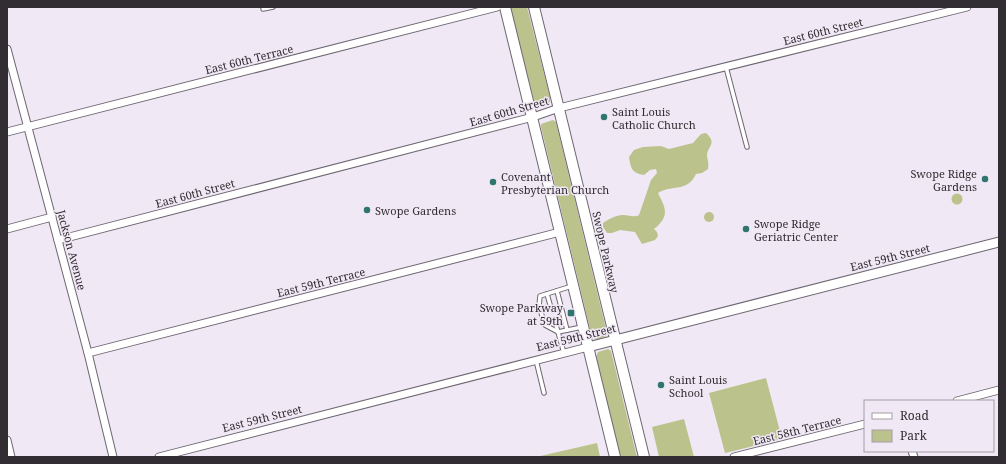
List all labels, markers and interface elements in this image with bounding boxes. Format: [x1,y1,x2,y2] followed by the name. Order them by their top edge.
[782,14,864,48] street label: East 60th Street
[203,41,295,77] street label: East 60th Terrace
[468,93,550,129] street label: East 60th Street
[612,104,696,132] place label: Saint Louis Catholic Church
[599,112,609,122] marker: Saint Louis Catholic Church
[911,166,977,194] place label: Swope Ridge Gardens
[501,169,609,197] place label: Covenant Presbyterian Church
[980,174,990,184] marker: Swope Ridge Gardens
[154,175,236,211] street label: East 60th Street
[488,177,498,187] marker: Covenant Presbyterian Church
[375,203,456,218] place label: Swope Gardens
[362,205,372,215] marker: Swope Gardens
[54,207,90,292] street label: Jackson Avenue
[589,210,623,295] street label: Swope Parkway
[754,216,839,244] place label: Swope Ridge Geriatric Center
[741,224,751,234] marker: Swope Ridge Geriatric Center
[849,240,931,274] street label: East 59th Street
[275,264,367,300] street label: East 59th Terrace
[480,300,564,328] place label: Swope Parkway at 59th
[566,308,576,318] marker: Swope Parkway at 59th
[535,320,617,354] street label: East 59th Street
[669,372,727,400] place label: Saint Louis School
[656,380,666,390] marker: Saint Louis School
[864,400,994,452] legend
[221,401,303,435] street label: East 59th Street
[900,407,930,424] text: Road
[751,412,843,448] street label: East 58th Terrace
[900,427,928,444] text: Park

